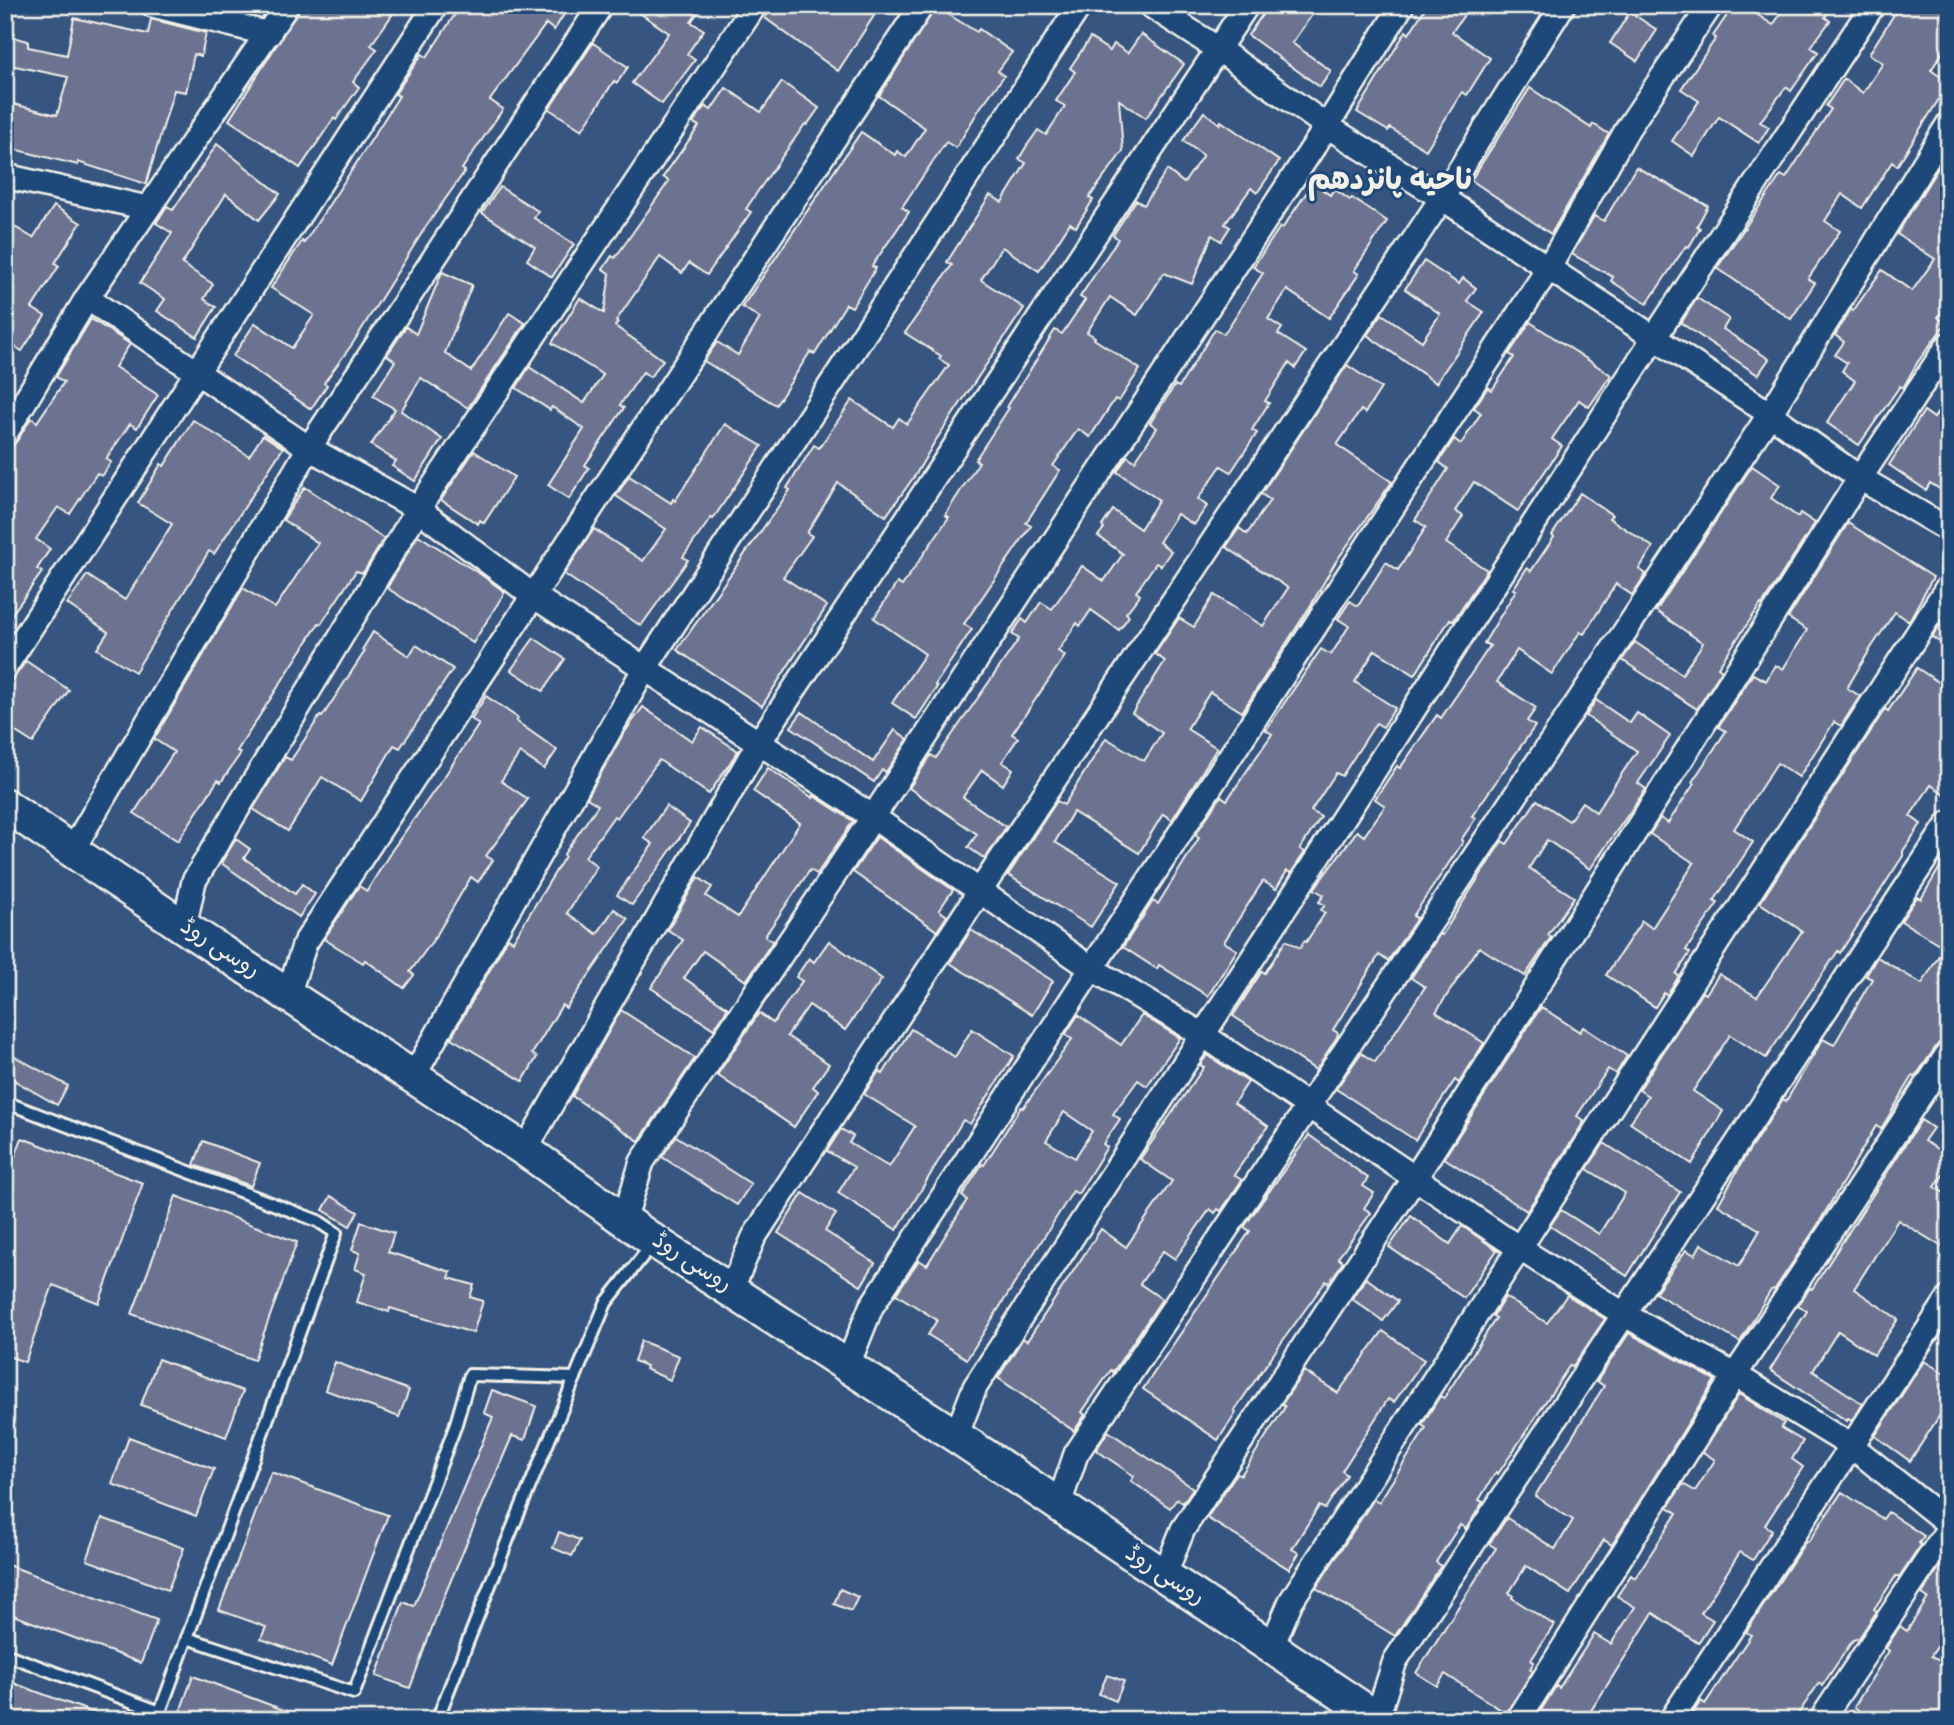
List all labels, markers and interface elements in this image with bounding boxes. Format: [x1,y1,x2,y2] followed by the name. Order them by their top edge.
[1308,166,1472,201] district label: ناحیه پانزدهم
[174,913,264,986] street label: روسی روڈ
[646,1227,736,1300] street label: روسی روڈ
[1119,1540,1209,1613] street label: روسی روڈ

